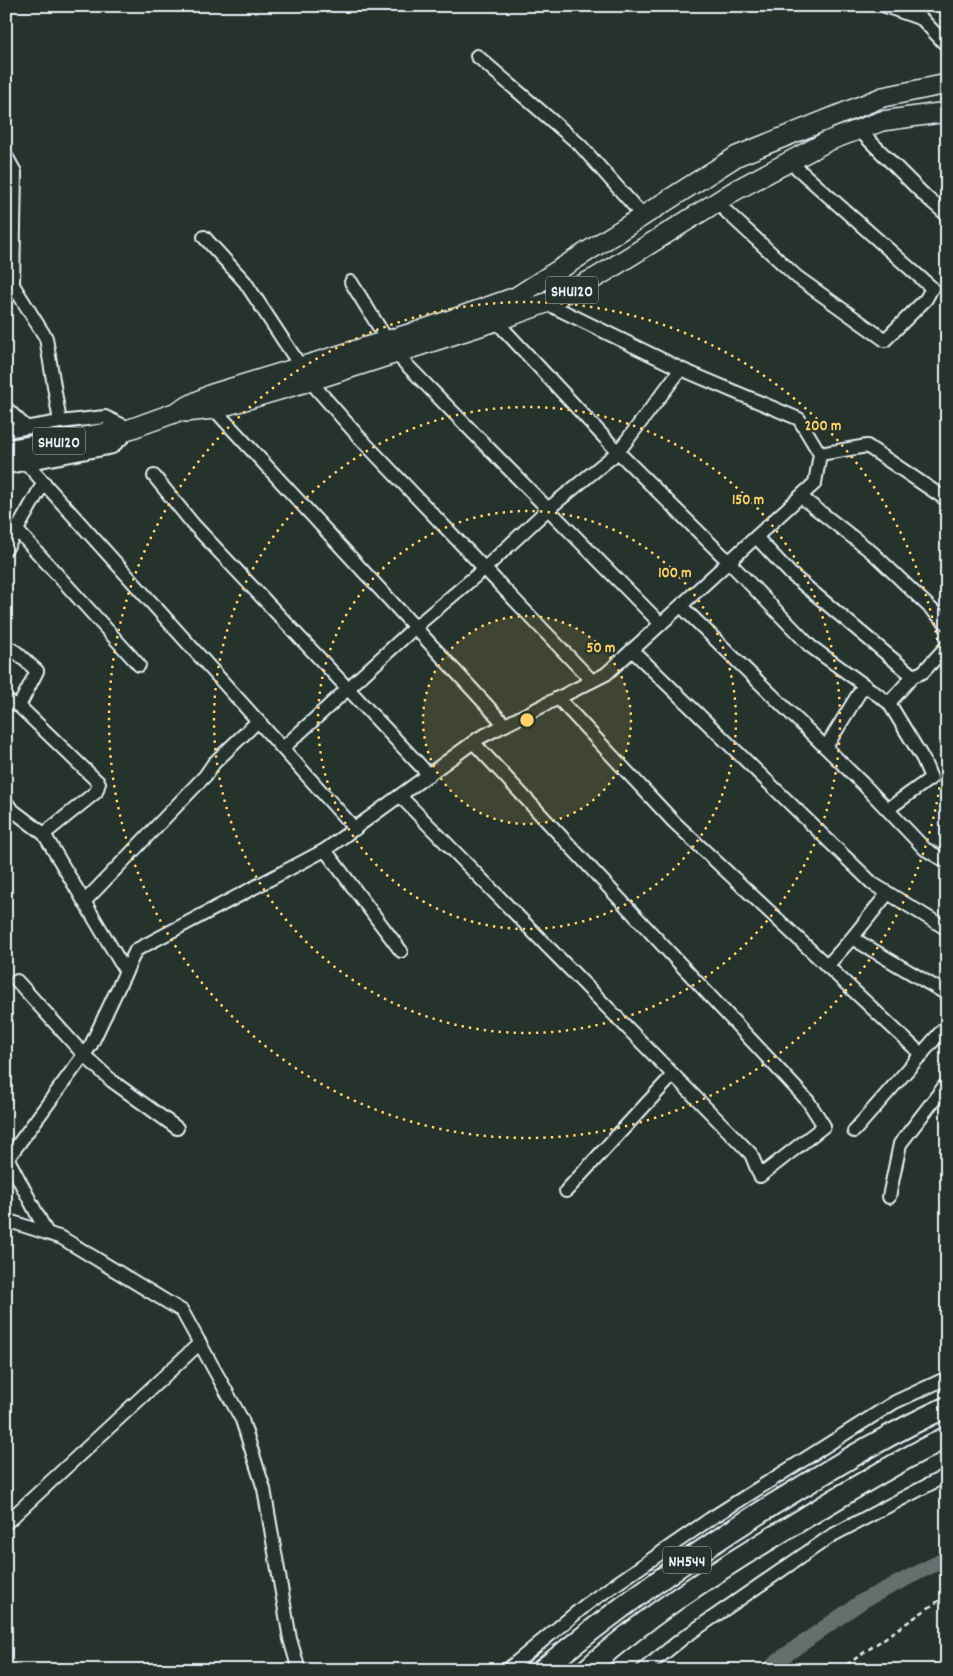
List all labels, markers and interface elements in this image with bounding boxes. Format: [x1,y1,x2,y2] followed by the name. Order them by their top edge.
[546,276,598,304] road number: SHU120
[805,416,841,438] text: 200 m
[33,428,85,454] road number: SHU120
[732,490,764,512] text: 150 m
[658,563,692,585] text: 100 m
[587,638,615,660] text: 50 m
[518,711,536,729] centre of rings
[663,1546,711,1574] road number: NH544

